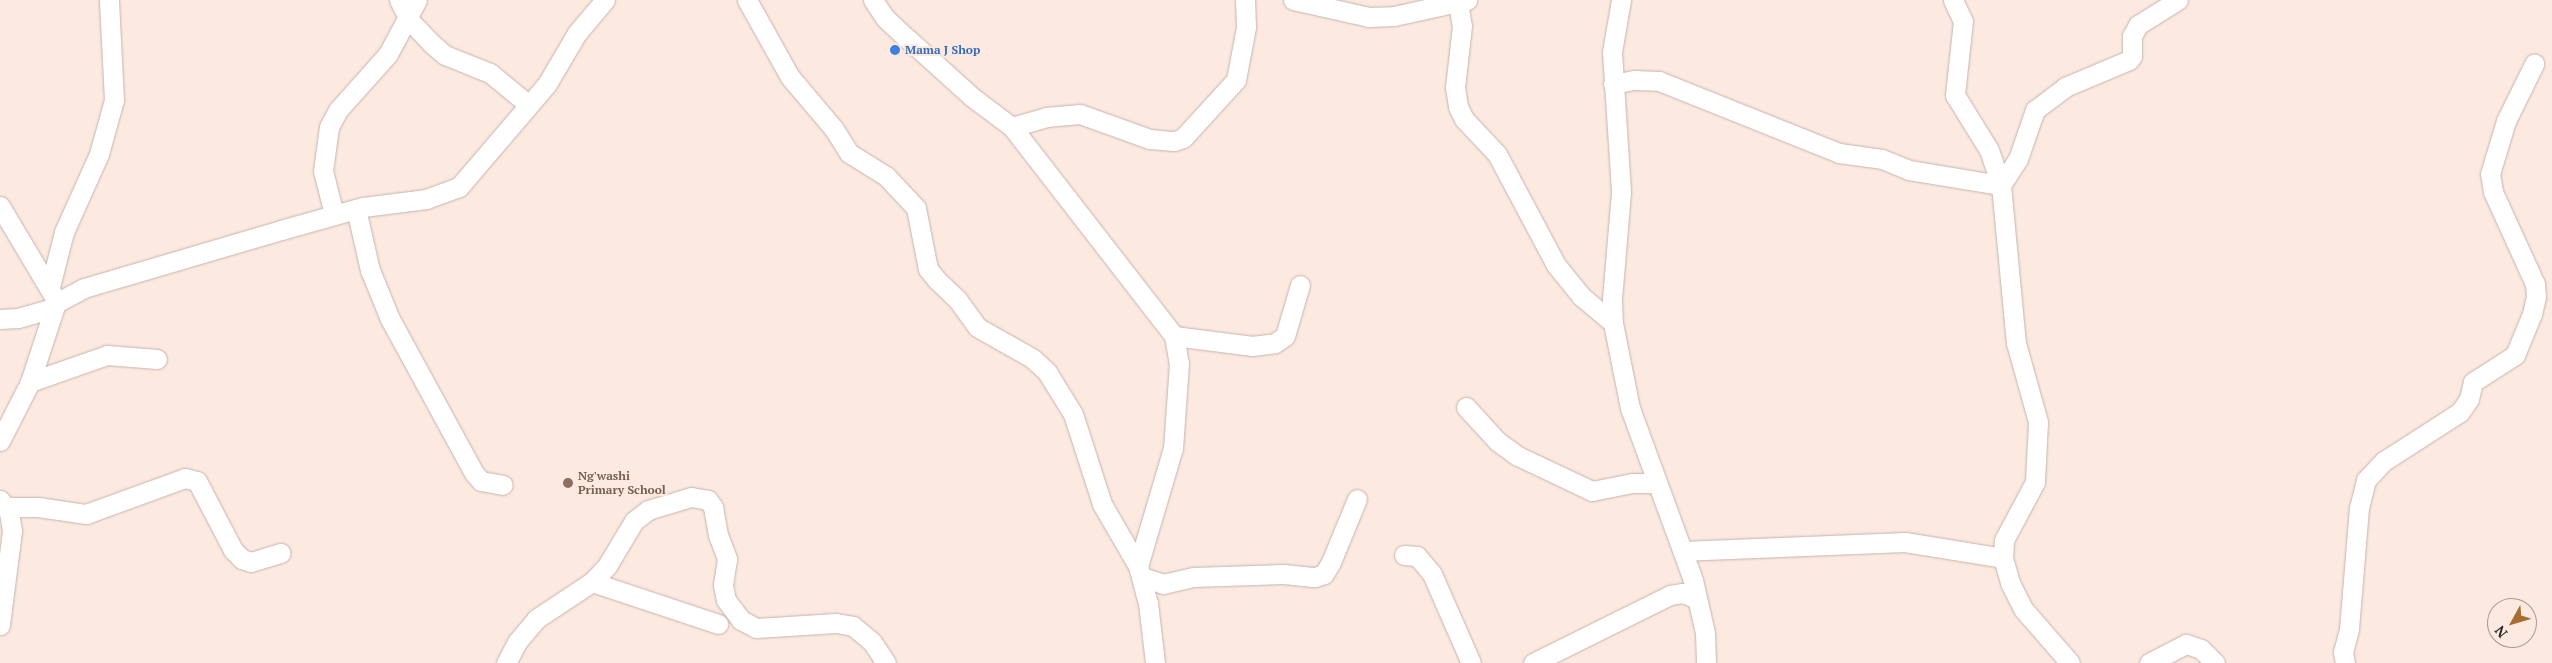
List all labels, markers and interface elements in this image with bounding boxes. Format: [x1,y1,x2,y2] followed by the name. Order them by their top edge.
[905,43,980,57] place label: Mama J Shop
[889,44,901,56] marker: Mama J Shop
[578,469,666,497] place label: Ng'washi Primary School
[562,477,574,489] marker: Ng'washi Primary School
[2487,598,2537,648] north arrow
[2490,622,2511,642] text: N

